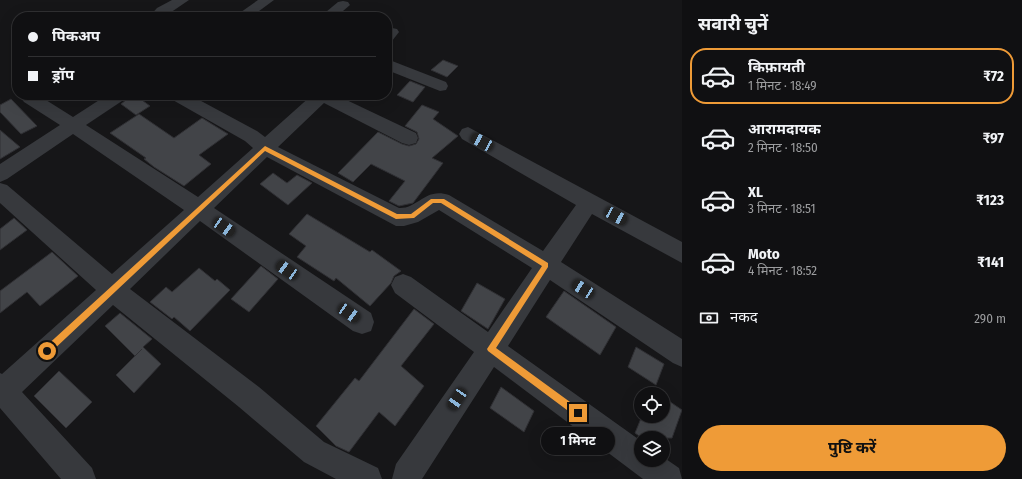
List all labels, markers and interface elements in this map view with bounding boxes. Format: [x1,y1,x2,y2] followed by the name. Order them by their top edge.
[698,13,768,35] text: सवारी चुनें
[52,27,100,45] text: पिकअप
[700,58,736,94] icon: car
[748,58,805,76] text: किफ़ायती
[52,66,74,84] text: ड्रॉप
[983,67,1004,85] text: ₹72
[748,78,817,93] text: 1 मिनट · 18:49
[700,120,736,156] icon: car
[748,120,821,138] text: आरामदायक
[983,129,1004,147] text: ₹97
[469,131,495,153] car
[748,140,818,155] text: 2 मिनट · 18:50
[700,182,736,218] icon: car
[748,183,763,201] text: XL
[976,191,1004,209] text: ₹123
[748,201,815,216] text: 3 मिनट · 18:51
[603,205,629,227] car
[211,215,237,239] car
[700,244,736,280] icon: car
[748,245,780,263] text: Moto
[977,253,1004,271] text: ₹141
[274,258,300,282] car
[748,263,817,278] text: 4 मिनट · 18:52
[570,277,596,301] car
[336,301,362,325] car
[698,307,720,329] icon: cash
[730,308,758,326] text: नकद
[974,311,1006,326] text: 290 m
[38,342,56,360] route start
[445,386,469,412] car
[634,387,670,467] map controls
[634,387,670,423] button: locate
[569,404,587,422] route end
[698,425,1006,471] button: पुष्टि करें
[541,427,615,455] callout: 1 मिनट
[634,431,670,467] button: layers
[560,433,596,448] text: 1 मिनट

